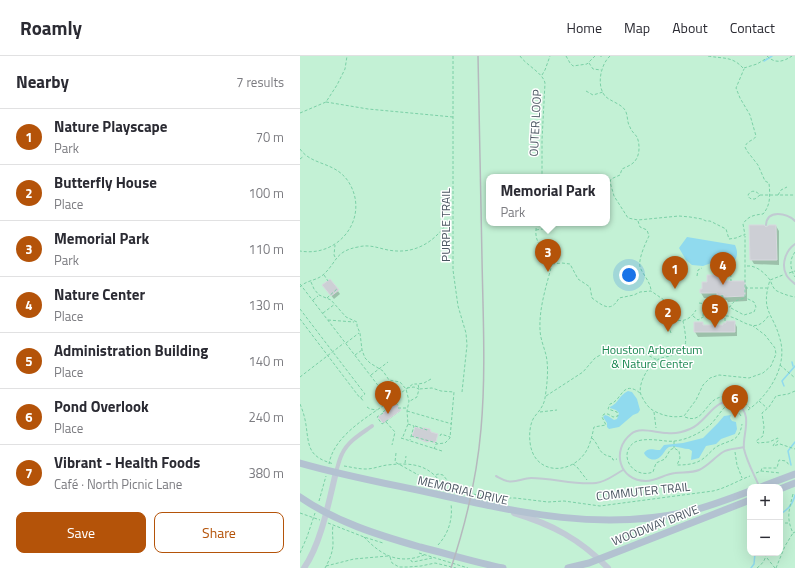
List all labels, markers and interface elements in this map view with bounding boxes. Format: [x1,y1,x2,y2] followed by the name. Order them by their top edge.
[20,13,82,42] text: Roamly
[567,17,602,38] text: Home
[624,17,650,38] text: Map
[672,17,708,38] text: About
[730,17,775,38] text: Contact
[16,69,69,95] text: Nearby
[236,72,284,92] text: 7 results
[524,89,546,157] street label: OUTER LOOP
[54,115,167,138] text: Nature Playscape
[25,127,33,147] text: 1
[256,127,284,147] text: 70 m
[54,138,79,158] text: Park
[54,171,157,194] text: Butterfly House
[486,174,610,226] popup
[500,179,596,202] text: Memorial Park
[25,183,33,203] text: 2
[248,183,284,203] text: 100 m
[436,188,455,262] street label: PURPLE TRAIL
[54,194,83,214] text: Place
[500,202,525,222] text: Park
[54,227,149,250] text: Memorial Park
[25,239,33,259] text: 3
[248,239,284,259] text: 110 m
[535,239,561,272] pin: 3
[54,250,79,270] text: Park
[710,252,736,285] pin: 4
[662,256,688,289] pin: 1
[619,265,639,285] your location
[54,283,145,306] text: Nature Center
[25,295,33,315] text: 4
[248,295,284,315] text: 130 m
[702,295,728,328] pin: 5
[655,299,681,332] pin: 2
[54,306,83,326] text: Place
[54,339,208,362] text: Administration Building
[602,340,702,373] park label: Houston Arboretum & Nature Center
[25,351,33,371] text: 5
[248,351,284,371] text: 140 m
[54,362,83,382] text: Place
[375,381,401,414] pin: 7
[722,385,748,418] pin: 6
[54,395,149,418] text: Pond Overlook
[25,407,33,427] text: 6
[248,407,284,427] text: 240 m
[54,418,83,438] text: Place
[54,451,200,474] text: Vibrant - Health Foods
[25,463,33,483] text: 7
[248,463,284,483] text: 380 m
[416,470,510,510] street label: MEMORIAL DRIVE
[54,474,182,494] text: Café · North Picnic Lane
[595,477,691,505] street label: COMMUTER TRAIL
[747,484,783,556] map controls
[747,484,783,520] button: +
[609,500,702,550] street label: WOODWAY DRIVE
[16,512,146,553] button: Save
[154,512,284,553] button: Share
[747,520,783,556] button: −

